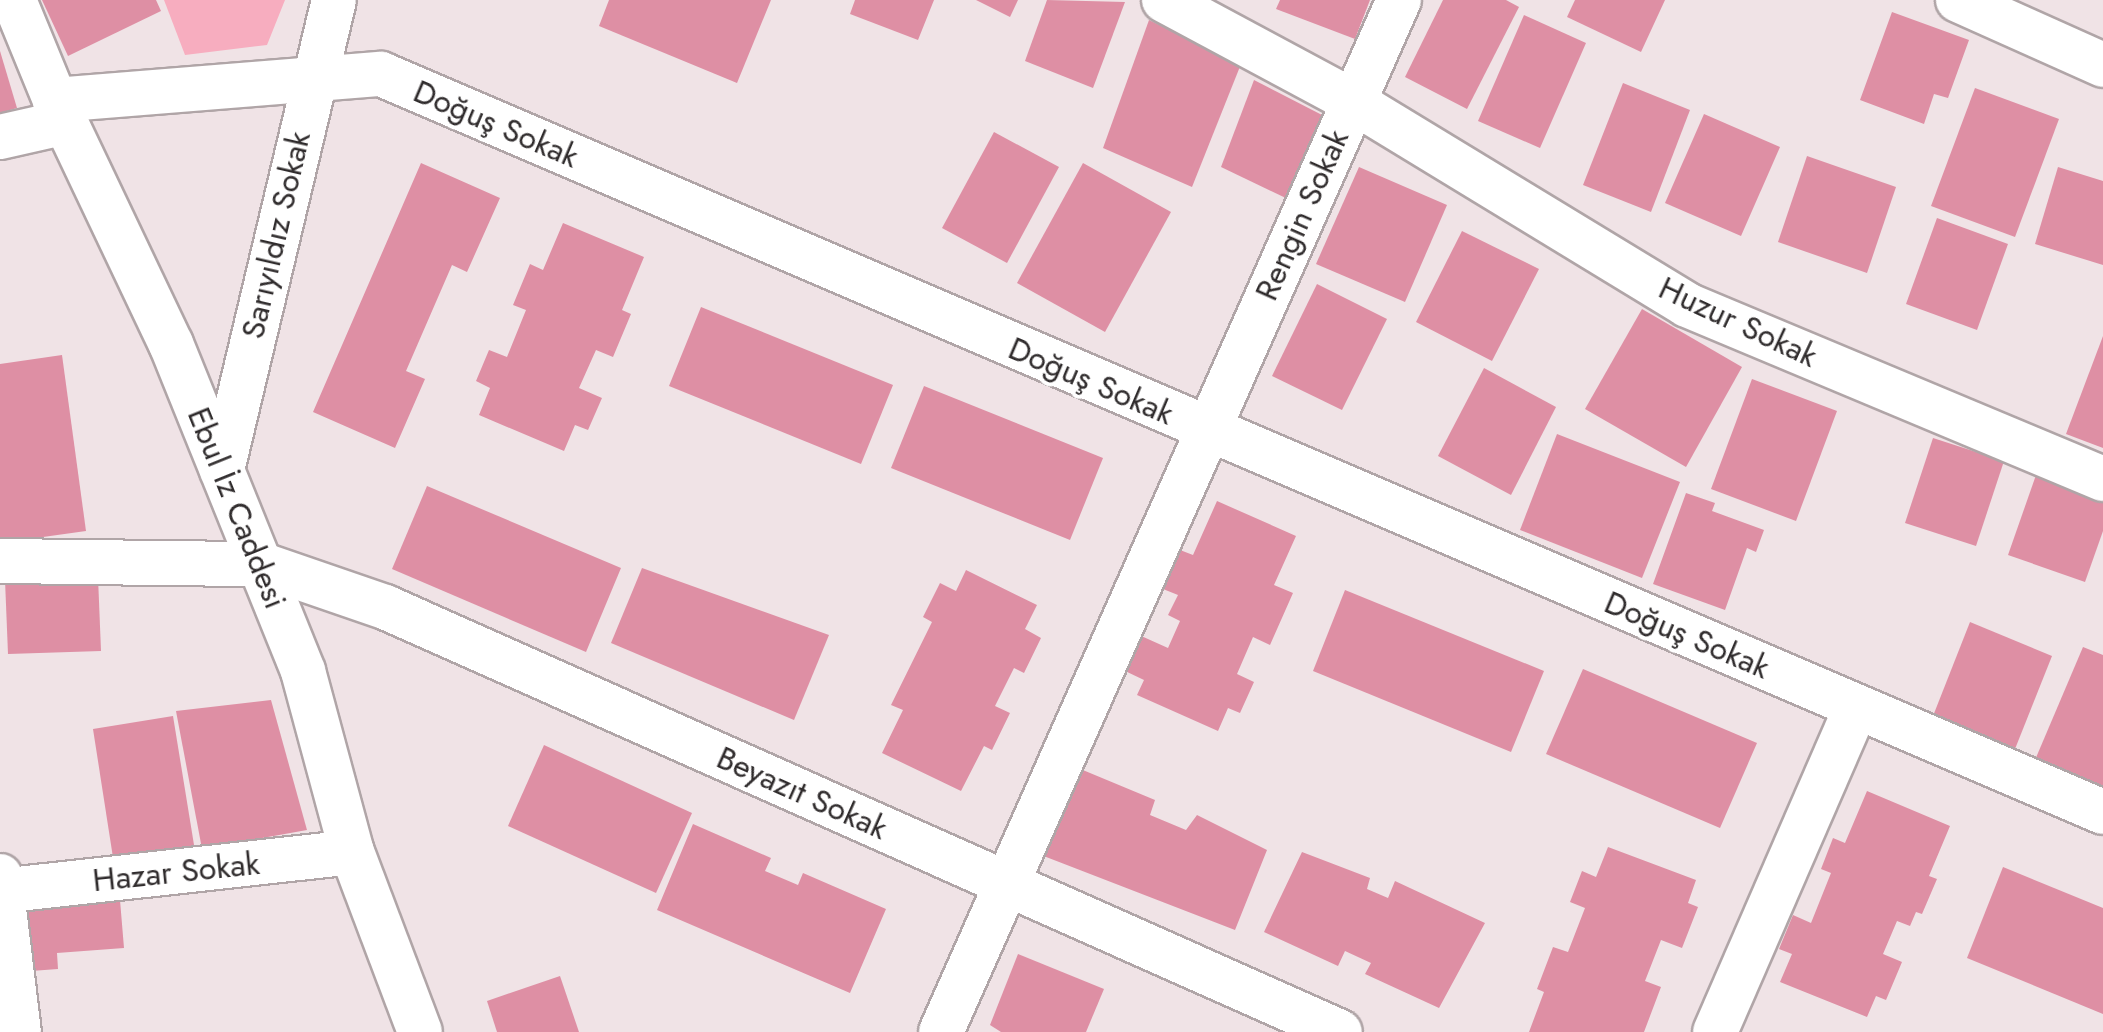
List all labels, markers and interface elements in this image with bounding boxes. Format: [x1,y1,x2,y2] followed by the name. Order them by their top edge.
[408,72,584,176] street label: Doğuş Sokak
[1247,124,1357,306] street label: Rengin Sokak
[234,128,318,342] street label: Sarıyıldız Sokak
[1653,269,1823,375] street label: Huzur Sokak
[1003,329,1179,433] street label: Doğuş Sokak
[179,402,295,614] street label: Ebul İz Caddesi
[1599,583,1775,687] street label: Doğuş Sokak
[711,738,893,848] street label: Beyazıt Sokak
[91,844,261,900] street label: Hazar Sokak

